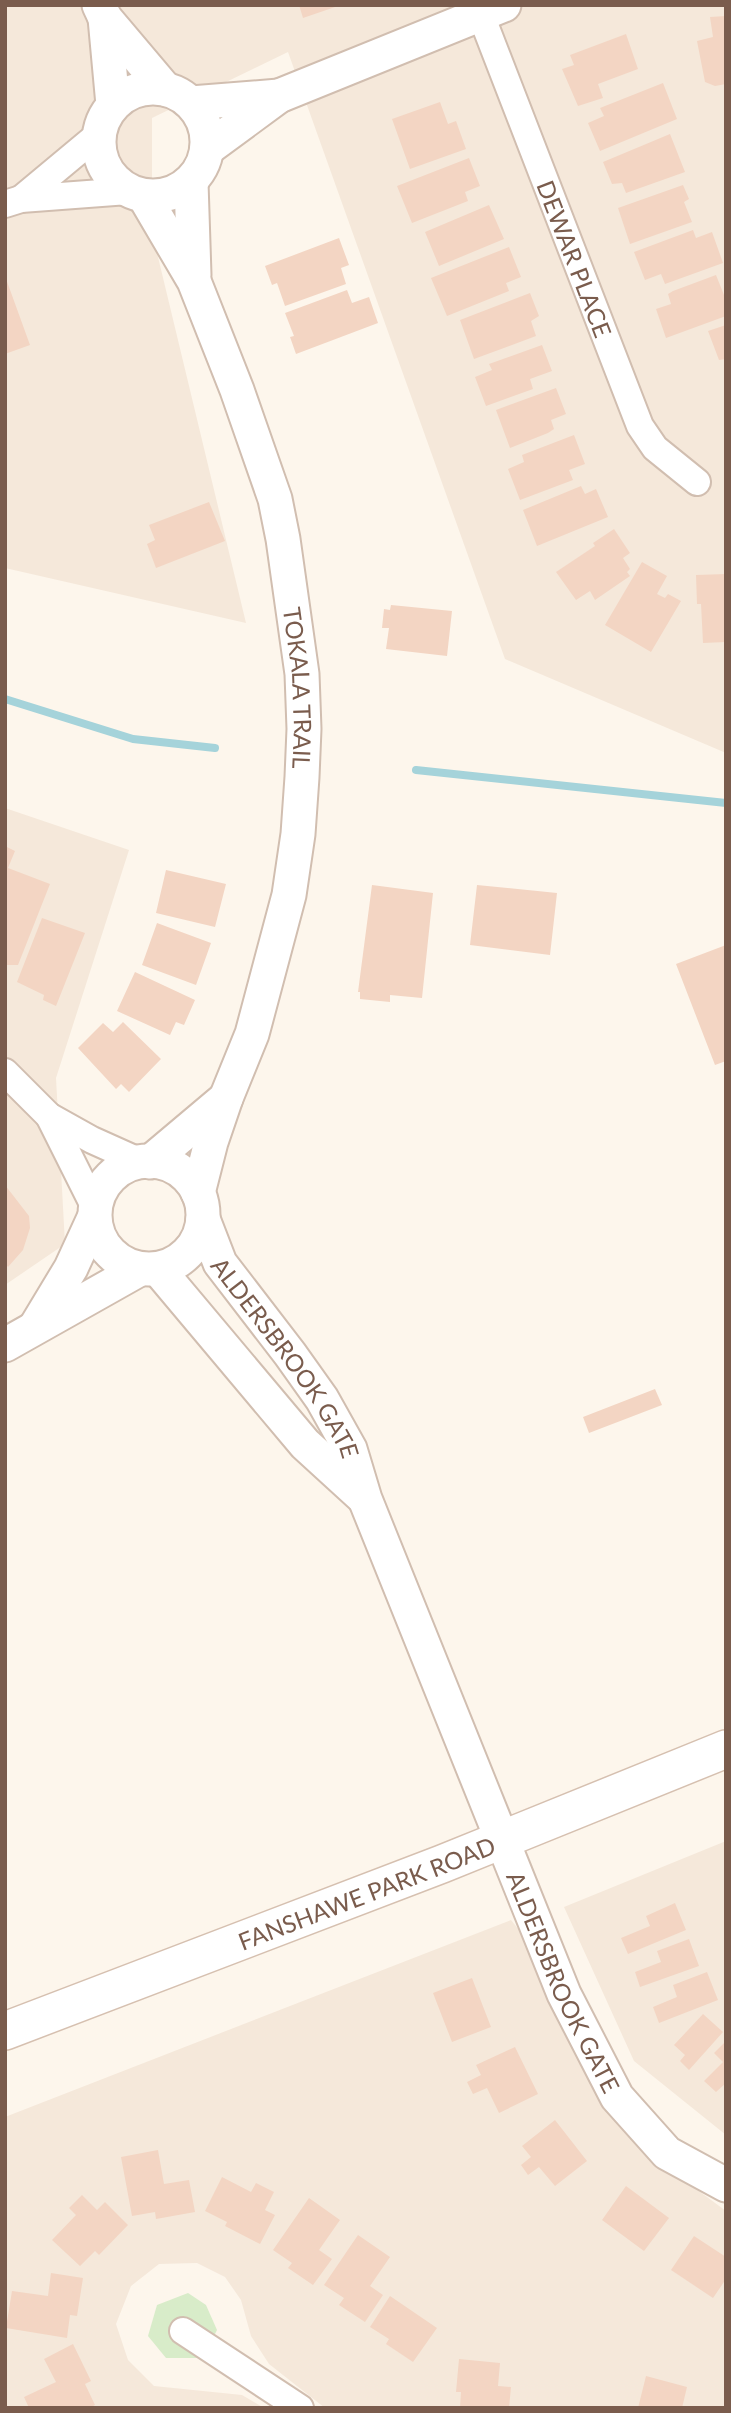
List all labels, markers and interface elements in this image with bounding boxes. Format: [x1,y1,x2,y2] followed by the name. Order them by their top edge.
[532,176,619,341] street label: DEWAR PLACE
[278,605,319,769] street label: TOKALA TRAIL
[206,1251,366,1461] street label: ALDERSBROOK GATE
[234,1830,499,1955] street label: FANSHAWE PARK ROAD
[502,1867,627,2097] street label: ALDERSBROOK GATE

